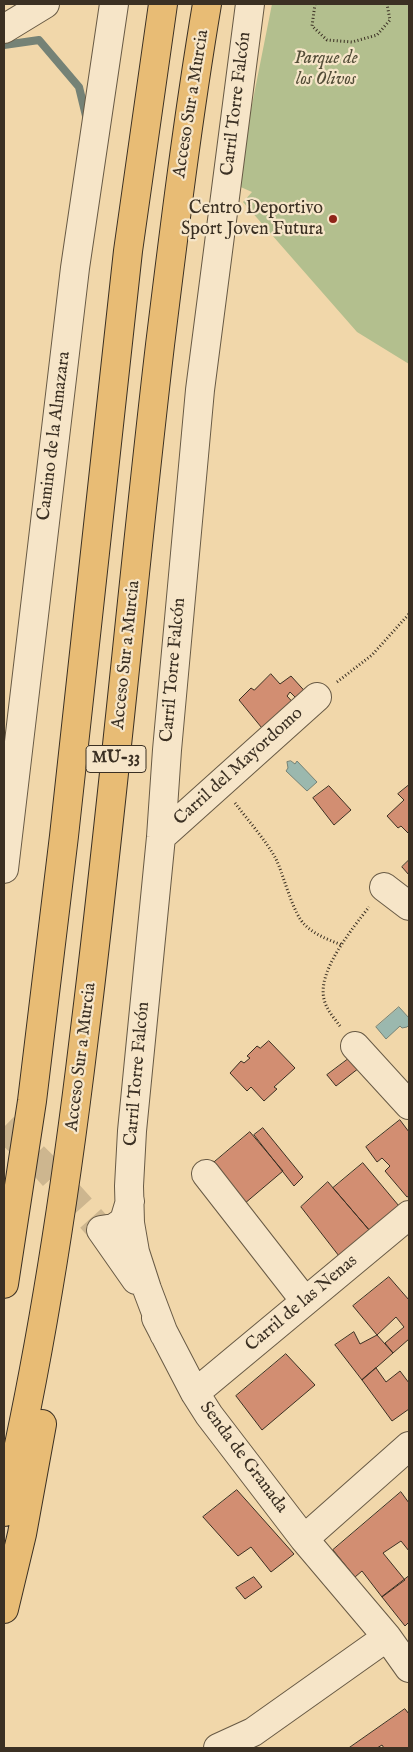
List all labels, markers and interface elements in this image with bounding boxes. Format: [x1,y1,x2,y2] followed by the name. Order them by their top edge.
[170,28,214,180] street label: Acceso Sur a Murcia
[217,31,257,177] street label: Carril Torre Falcón
[294,48,358,90] park label: Parque de los Olivos
[181,198,323,240] place label: Centro Deportivo Sport Joven Futura
[327,213,339,225] marker: Centro Deportivo Sport Joven Futura
[34,350,76,522] street label: Camino de la Almazara
[108,579,146,731] street label: Acceso Sur a Murcia
[157,597,191,743] street label: Carril Torre Falcón
[170,703,308,831] street label: Carril del Mayordomo
[86,746,146,772] road number: MU-33
[62,981,102,1133] street label: Acceso Sur a Murcia
[121,1001,155,1147] street label: Carril Torre Falcón
[242,1251,362,1357] street label: Carril de las Nenas
[194,1398,292,1518] street label: Senda de Granada

